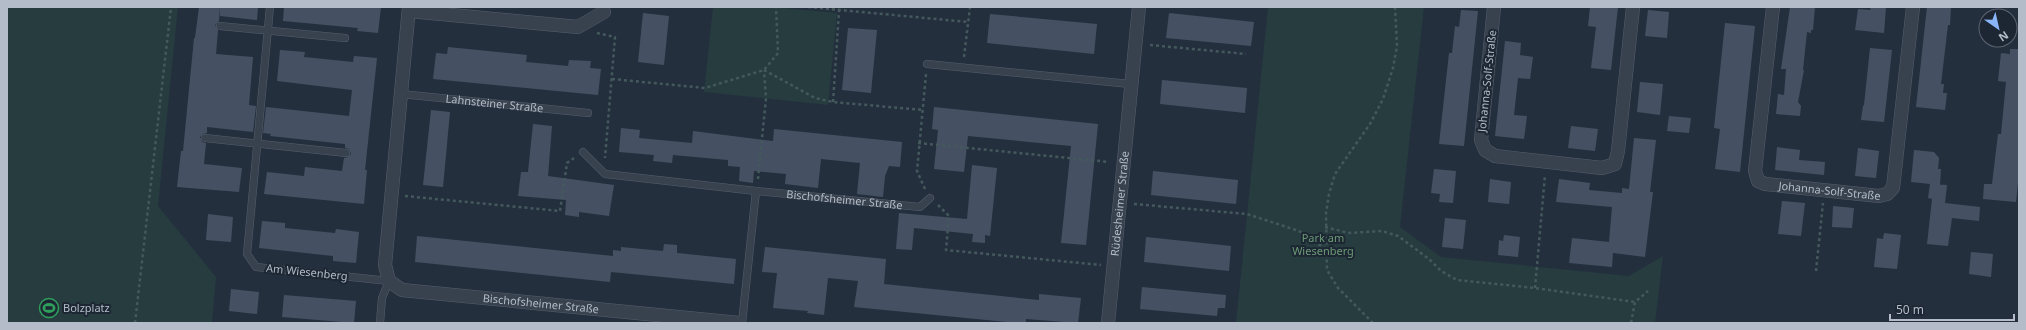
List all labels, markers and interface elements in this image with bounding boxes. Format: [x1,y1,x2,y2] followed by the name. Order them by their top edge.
[1978,8,2018,48] north arrow
[1996,28,2012,45] text: N
[1474,29,1499,134] street label: Johanna-Solf-Straße
[445,91,544,115] street label: Lahnsteiner Straße
[1107,150,1132,257] street label: Rüdesheimer Straße
[1777,177,1881,203] street label: Johanna-Solf-Straße
[786,186,903,212] street label: Bischofsheimer Straße
[1292,230,1354,258] park label: Park am Wiesenberg
[266,260,349,283] street label: Am Wiesenberg
[482,290,600,316] street label: Bischofsheimer Straße
[1890,296,2014,322] scale bar
[38,297,60,319] sports icon: Bolzplatz
[63,300,110,315] place label: Bolzplatz
[1896,301,1924,318] text: 50 m

